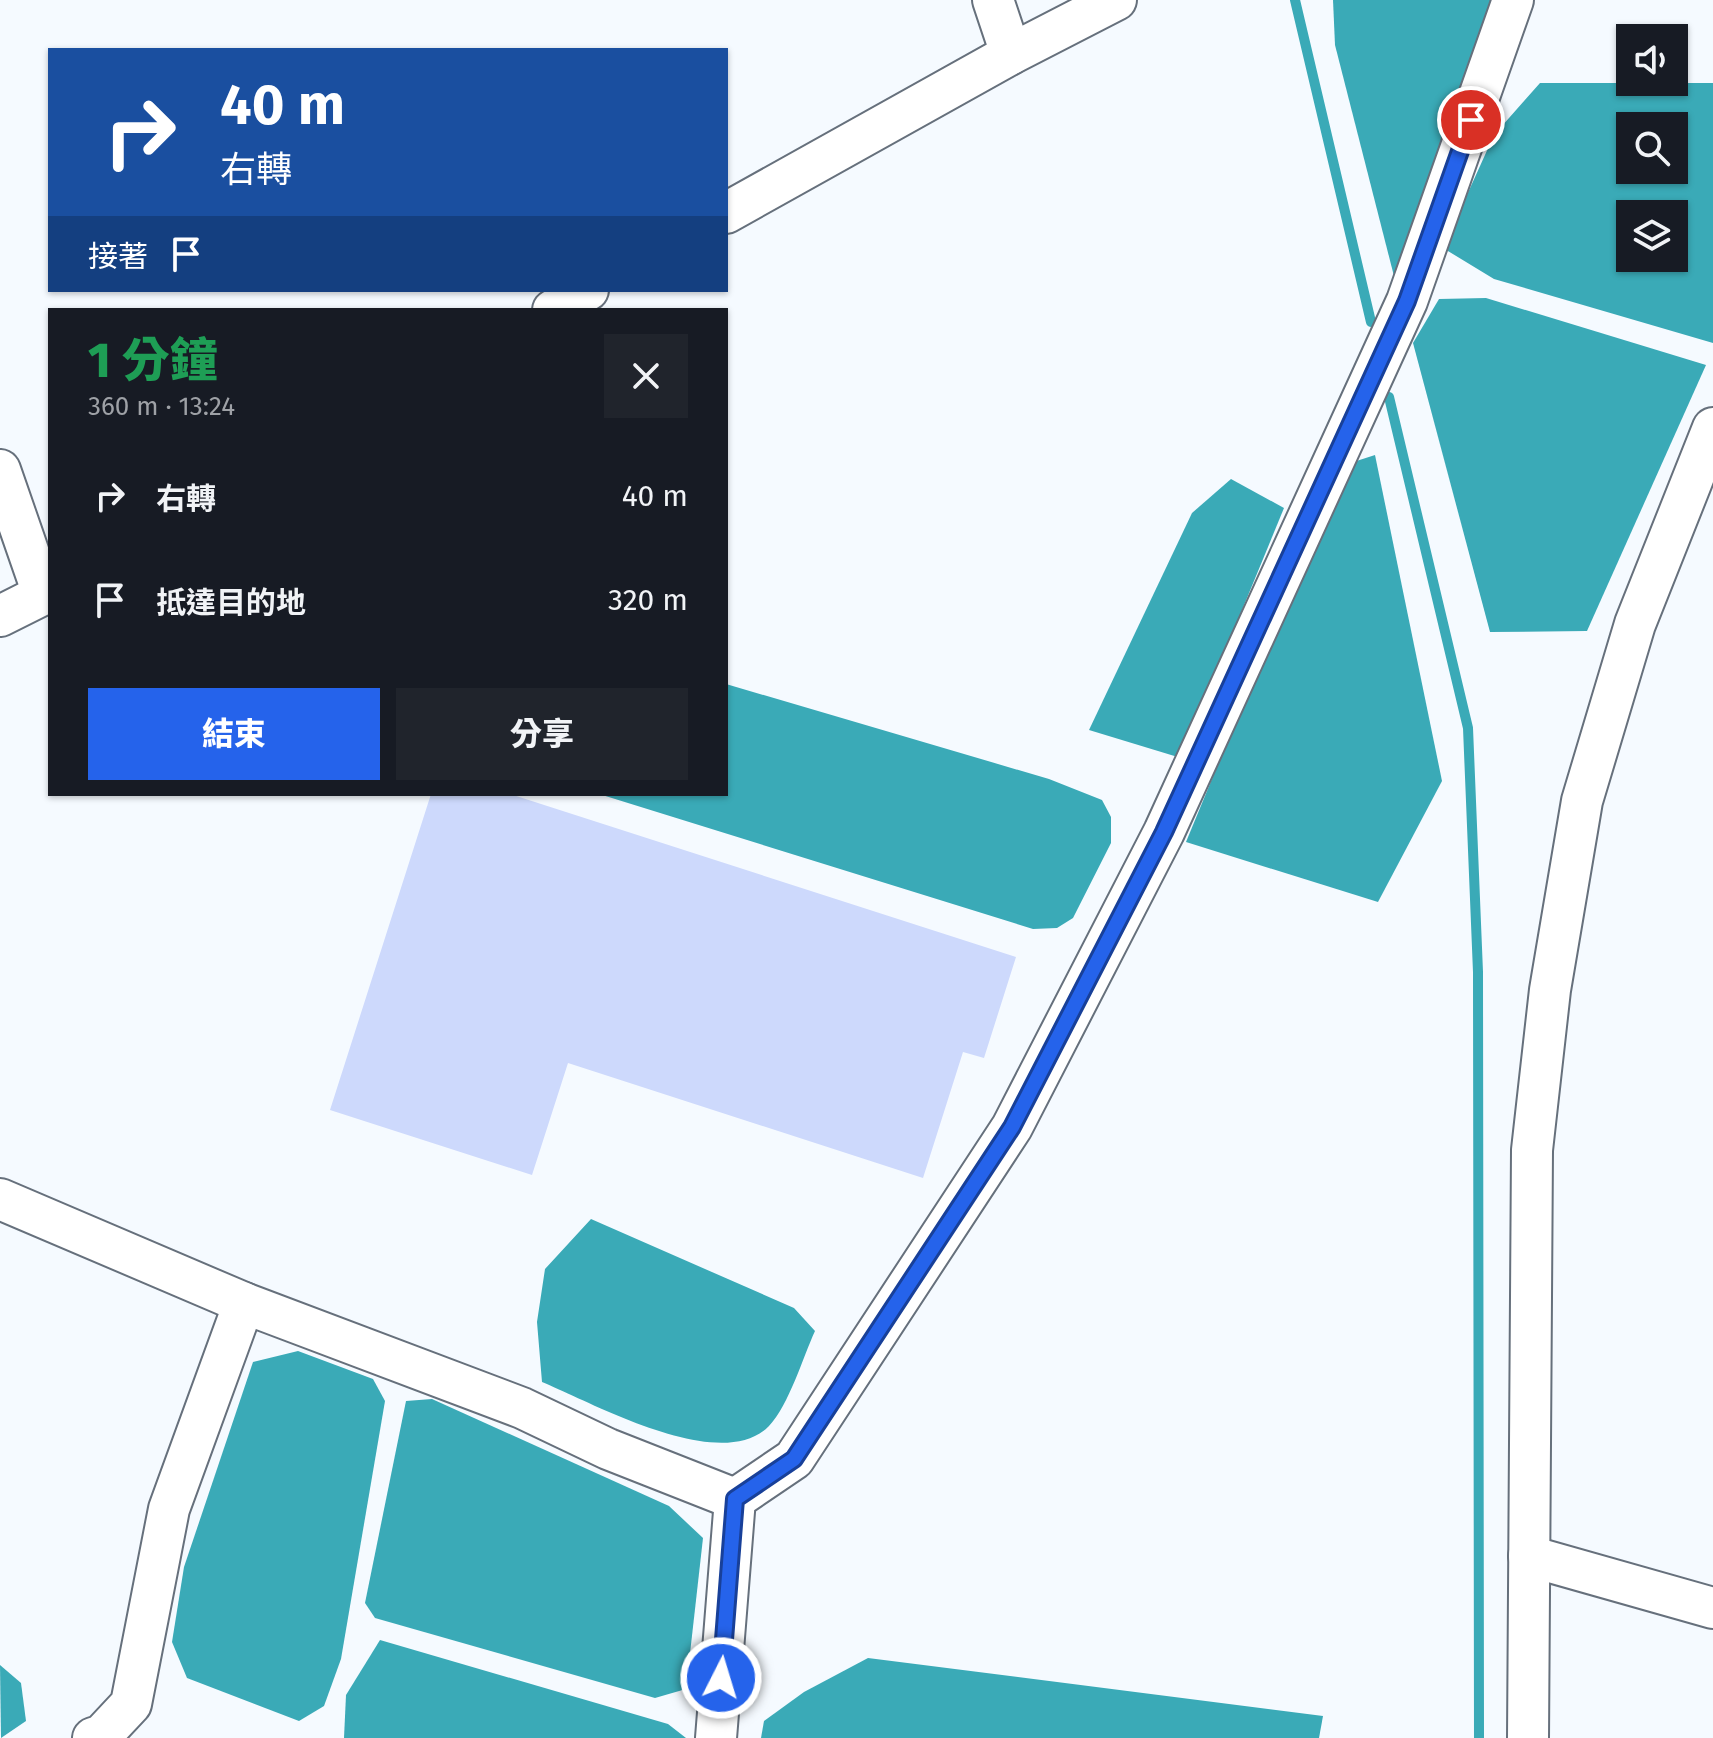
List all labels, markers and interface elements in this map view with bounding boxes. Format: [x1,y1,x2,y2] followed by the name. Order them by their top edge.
[1616,24,1688,272] map controls
[1616,24,1688,96] button: sound
[220,72,345,139] text: 40 m
[88,80,192,184] icon: right
[1437,86,1505,154] pin
[1449,98,1493,142] icon: arrive
[1616,112,1688,184] button: search
[220,148,292,192] text: 右轉
[1616,200,1688,272] button: layers
[164,232,208,276] icon: arrive
[88,239,148,275] text: 接著
[88,332,218,390] text: 1 分鐘
[604,334,688,418] button: close
[88,391,235,422] text: 360 m · 13:24
[88,474,132,518] icon: right
[622,478,688,514] text: 40 m
[156,481,216,517] text: 右轉
[88,578,132,622] icon: arrive
[608,582,688,618] text: 320 m
[156,585,306,621] text: 抵達目的地
[88,688,380,780] button: 結束
[396,688,688,780] button: 分享
[679,1636,763,1720] position arrow

